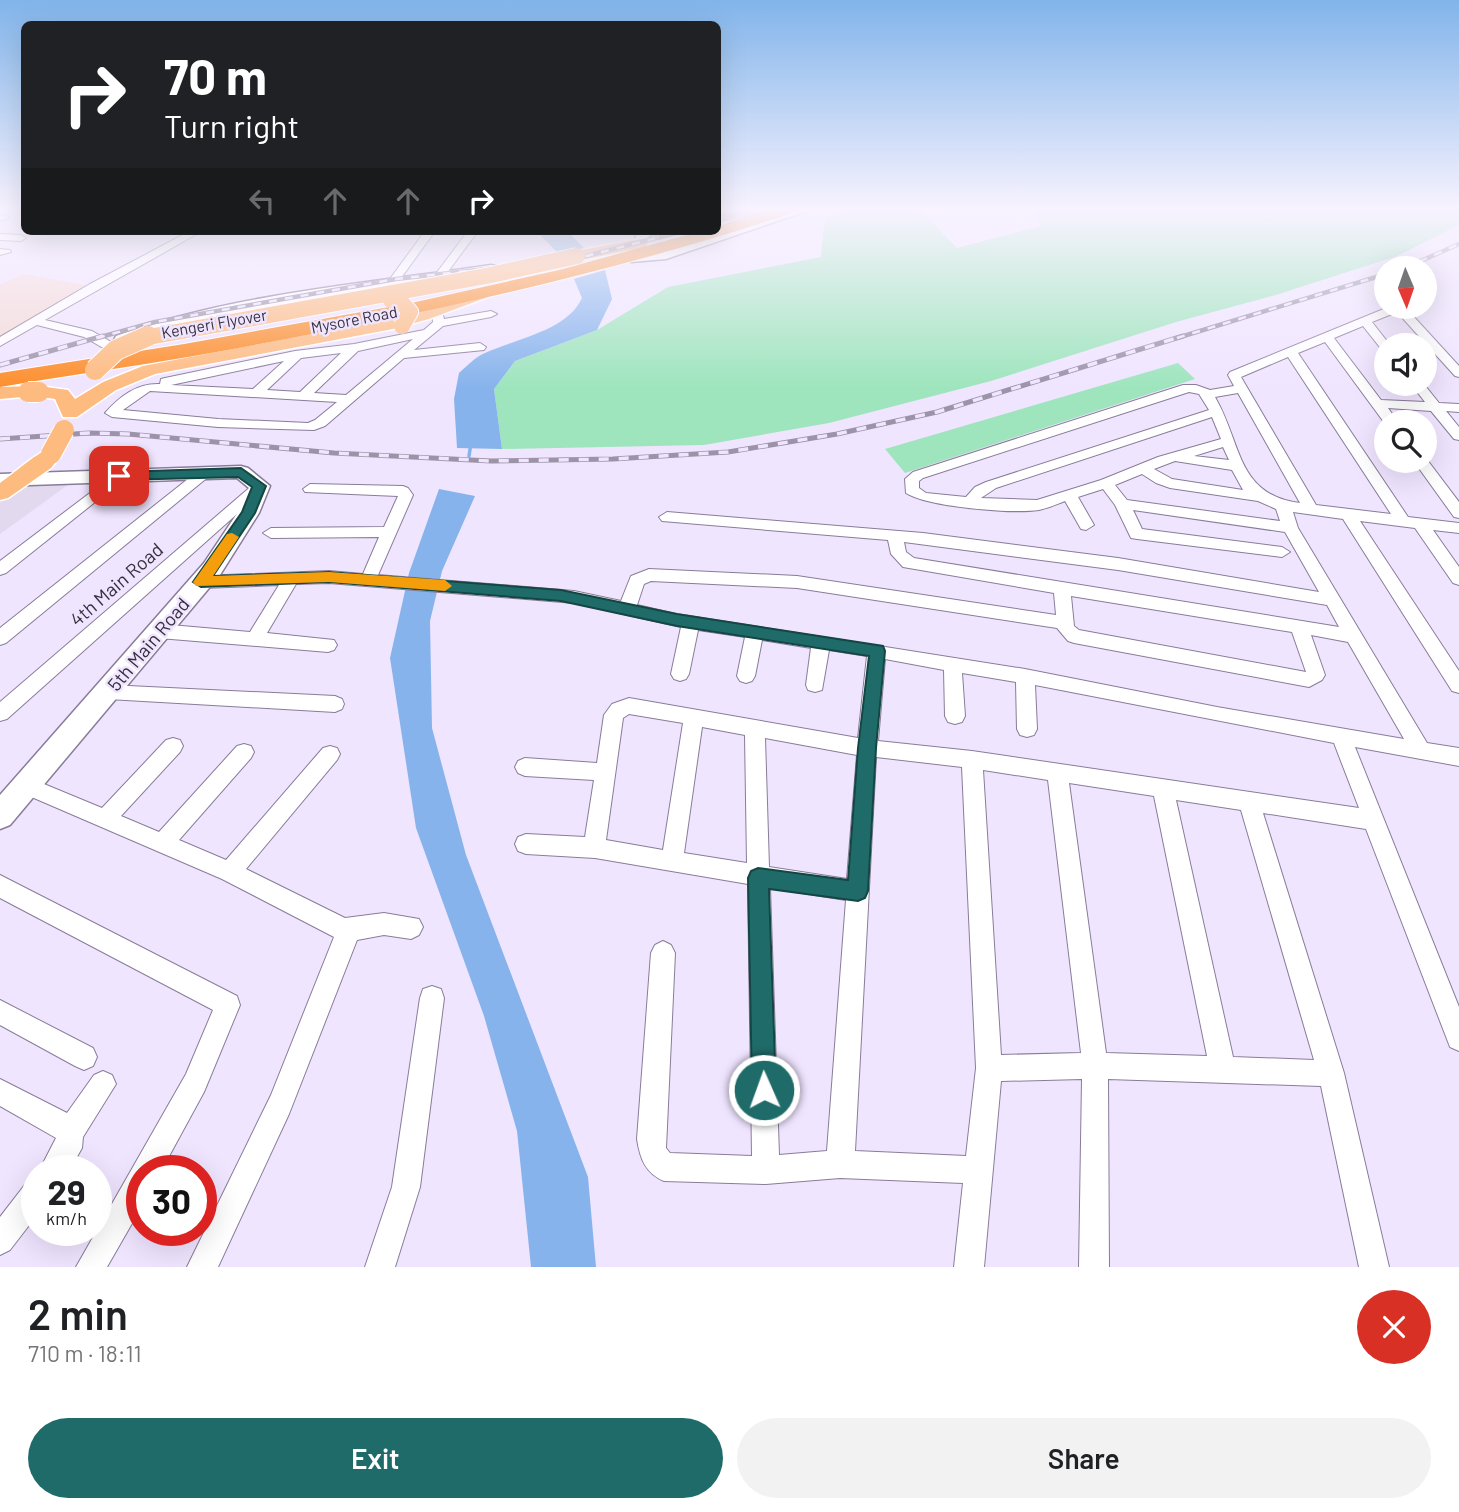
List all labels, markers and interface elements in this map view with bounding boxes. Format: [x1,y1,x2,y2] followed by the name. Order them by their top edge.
[164,46,267,105] text: 70 m
[49,49,140,140] icon: right
[164,106,299,144] text: Turn right
[243,182,281,220] icon: left
[316,182,354,220] icon: ahead
[389,182,427,220] icon: ahead
[462,182,500,220] icon: right
[1374,256,1437,318] north arrow
[1374,256,1437,473] map controls
[309,301,399,337] street label: Mysore Road
[160,304,268,342] street label: Kengeri Flyover
[1374,333,1437,396] button: sound
[1374,410,1437,473] button: search
[89,446,149,506] pin
[100,457,138,495] icon: arrive
[65,537,167,631] street label: 4th Main Road
[102,593,194,695] street label: 5th Main Road
[727,1053,801,1127] position arrow
[126,1155,217,1246] speed limit sign: 30
[47,1170,86,1212] text: 29
[46,1207,87,1229] text: km/h
[28,1288,128,1338] text: 2 min
[1357,1290,1431,1364] button: close
[28,1339,142,1367] text: 710 m · 18:11
[28,1418,723,1498] button: Exit
[737,1418,1431,1498] button: Share

